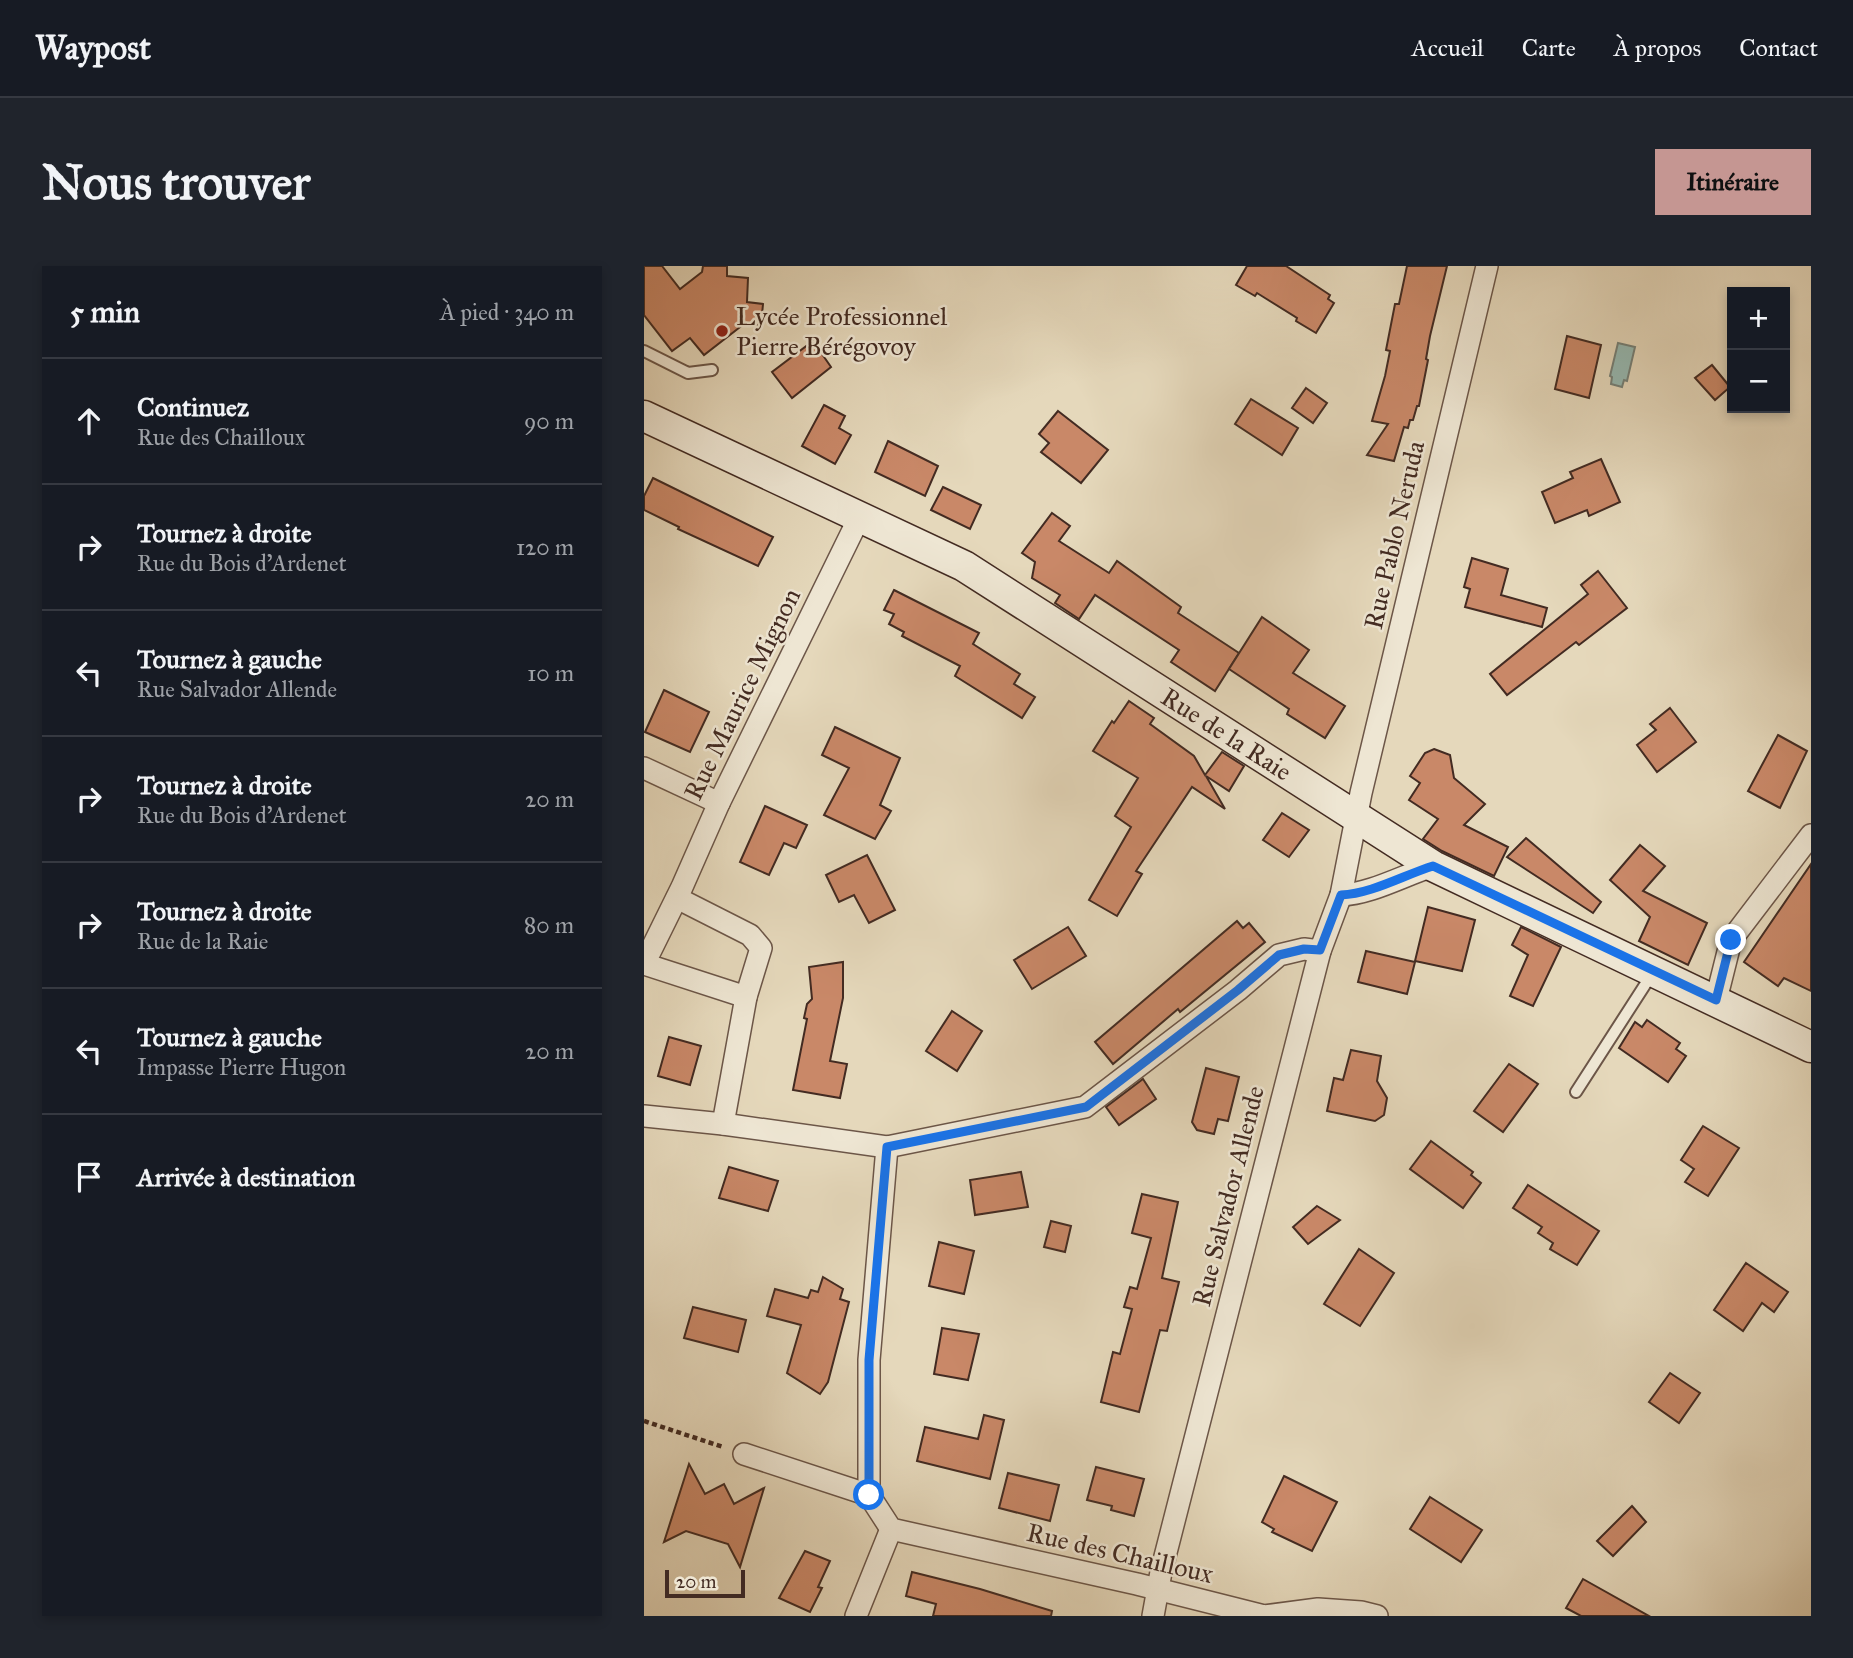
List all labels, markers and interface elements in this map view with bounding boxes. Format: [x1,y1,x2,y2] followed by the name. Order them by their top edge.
[35,28,151,68] text: Waypost
[1412,33,1484,63] text: Accueil
[1522,33,1576,63] text: Carte
[1614,33,1701,63] text: À propos
[1739,33,1818,63] text: Contact
[1655,149,1811,215] button: Itinéraire
[42,153,310,212] text: Nous trouver
[1727,287,1790,413] map controls
[1727,287,1790,350] button: +
[70,294,140,330] text: 5 min
[440,298,574,326] text: À pied · 340 m
[736,300,947,362] place label: Lycée Professionnel Pierre Bérégovoy
[714,323,730,339] marker: Lycée Professionnel Pierre Bérégovoy
[1727,350,1790,413] button: −
[137,391,249,423] text: Continuez
[70,402,108,440] icon: ahead
[524,407,574,435] text: 90 m
[137,423,305,451] text: Rue des Chailloux
[1357,438,1431,632] street label: Rue Pablo Neruda
[137,517,312,549] text: Tournez à droite
[70,528,108,566] icon: right
[516,533,574,561] text: 120 m
[137,549,347,577] text: Rue du Bois d'Ardenet
[677,583,807,805] street label: Rue Maurice Mignon
[137,643,322,675] text: Tournez à gauche
[70,654,108,692] icon: left
[527,659,574,687] text: 10 m
[137,675,337,703] text: Rue Salvador Allende
[1155,680,1298,788] street label: Rue de la Raie
[137,769,312,801] text: Tournez à droite
[70,780,108,818] icon: right
[525,785,574,813] text: 20 m
[137,801,347,829] text: Rue du Bois d'Ardenet
[137,895,312,927] text: Tournez à droite
[70,906,108,944] icon: right
[524,911,574,939] text: 80 m
[1715,924,1746,955] route end
[137,927,268,955] text: Rue de la Raie
[137,1021,322,1053] text: Tournez à gauche
[70,1032,108,1070] icon: left
[525,1037,574,1065] text: 20 m
[137,1053,346,1081] text: Impasse Pierre Hugon
[1185,1082,1271,1310] street label: Rue Salvador Allende
[70,1158,108,1196] icon: arrive
[137,1161,355,1193] text: Arrivée à destination
[853,1479,884,1510] route start
[1024,1516,1217,1590] street label: Rue des Chailloux
[665,1567,746,1599] scale bar
[676,1570,717,1593] text: 20 m

